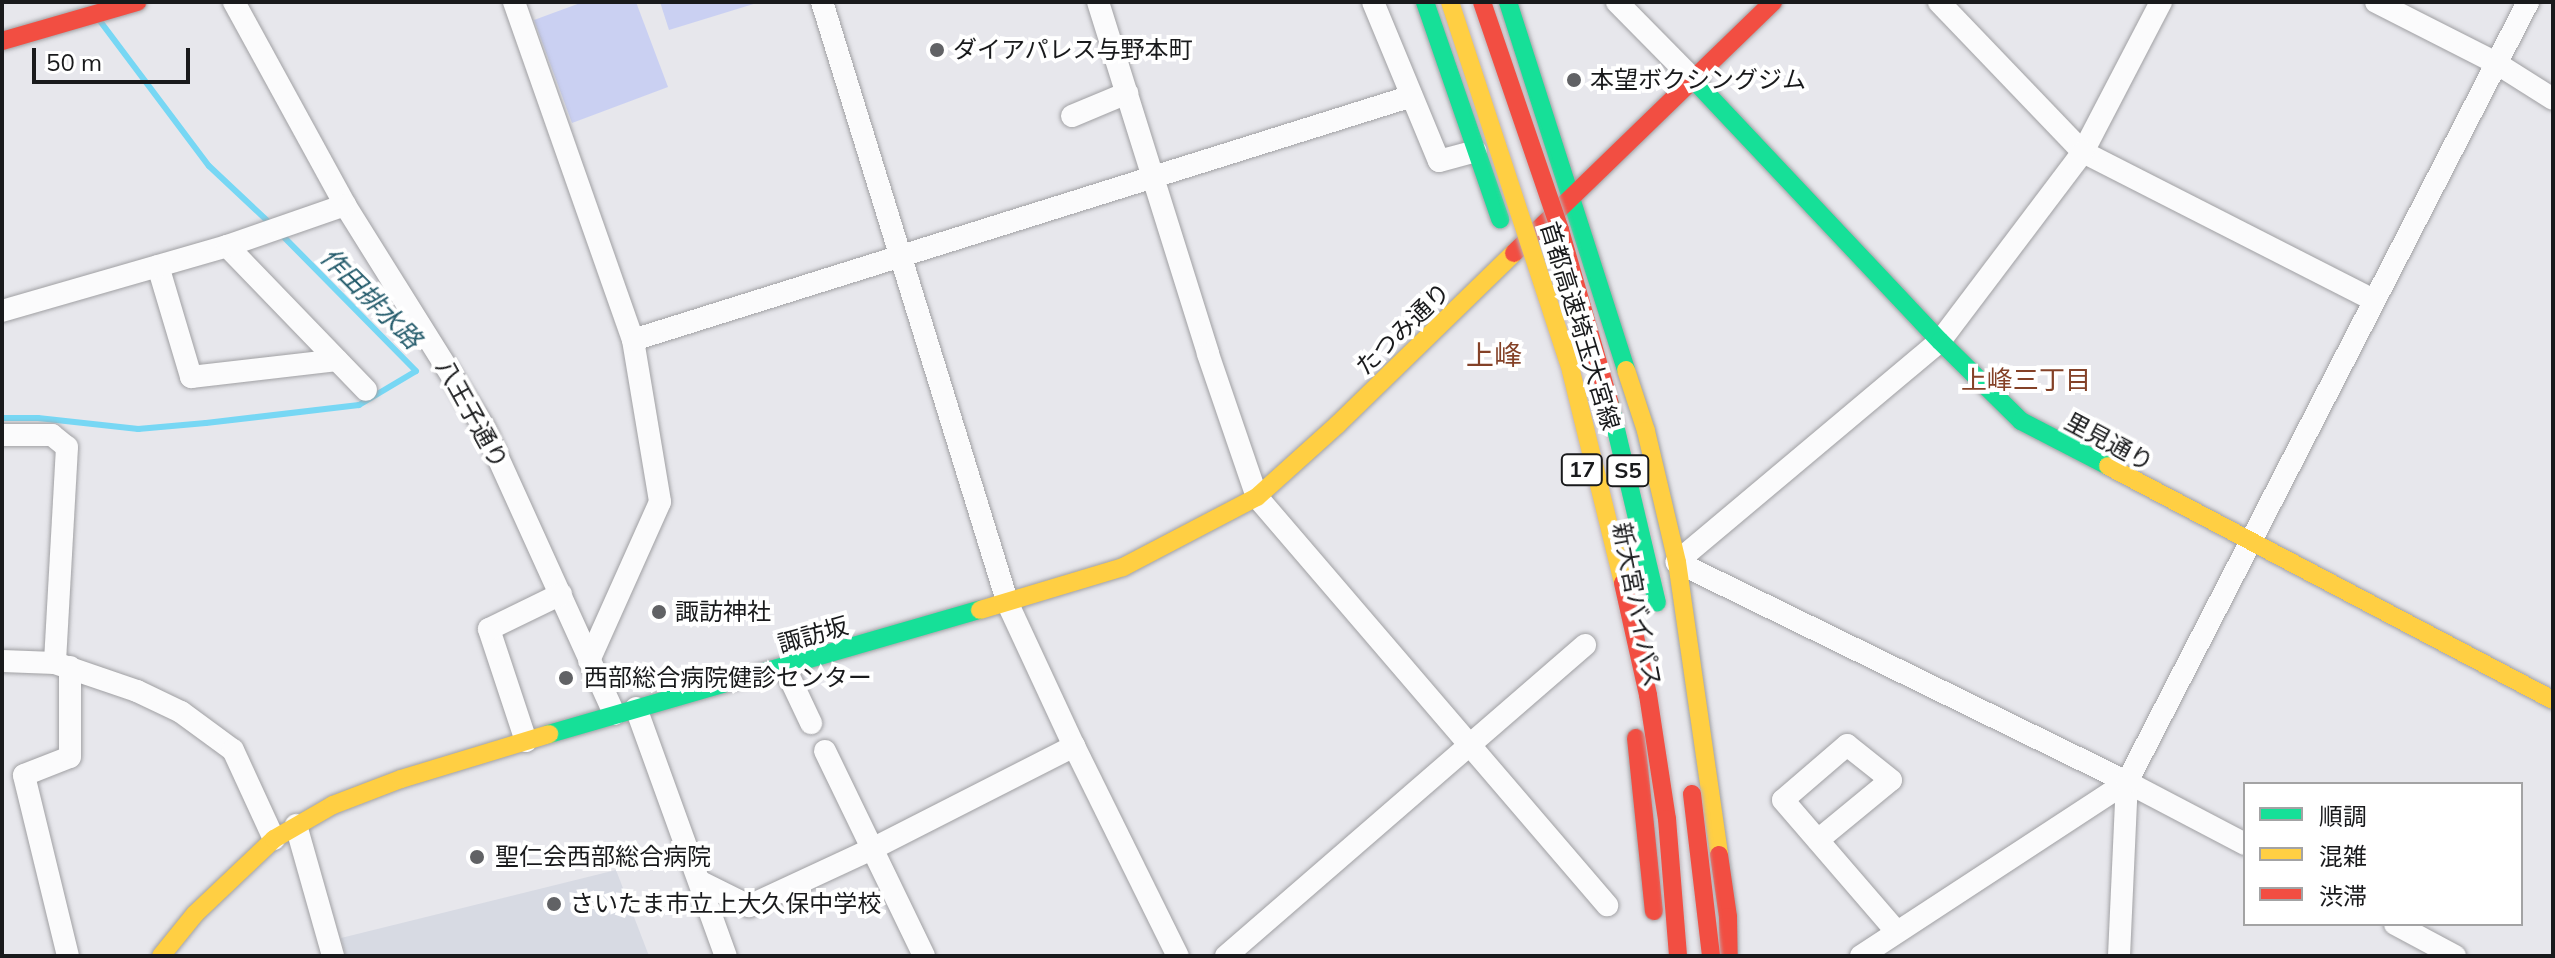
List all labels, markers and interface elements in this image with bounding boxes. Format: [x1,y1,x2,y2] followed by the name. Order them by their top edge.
[36,32,194,82] scale bar
[953,36,1193,64] place label: ダイアパレス与野本町
[928,41,946,59] marker: ダイアパレス与野本町
[46,47,102,77] text: 50 m
[1590,66,1806,94] place label: 本望ボクシングジム
[1565,71,1583,89] marker: 本望ボクシングジム
[1535,219,1625,433] street label: 首都高速埼玉大宮線
[314,241,428,355] water label: 作田排水路
[1350,277,1456,381] street label: たつみ通り
[1466,338,1522,372] district label: 上峰
[430,355,514,473] street label: 八王子通り
[1961,364,2091,396] district label: 上峰三丁目
[2060,407,2158,477] street label: 里見通り
[1560,452,1604,488] road number: 17
[1606,453,1650,489] road number: S5
[1607,520,1667,690] street label: 新大宮バイパス
[675,598,771,626] place label: 諏訪神社
[650,603,668,621] marker: 諏訪神社
[774,611,852,659] street label: 諏訪坂
[584,664,872,692] place label: 西部総合病院健診センター
[555,667,577,689] marker: 西部総合病院健診センター
[2243,782,2523,926] legend
[2319,801,2367,831] text: 順調
[2319,841,2367,871] text: 混雑
[495,843,711,871] place label: 聖仁会西部総合病院
[466,846,488,868] marker: 聖仁会西部総合病院
[2319,881,2367,911] text: 渋滞
[570,890,882,918] place label: さいたま市立上大久保中学校
[545,895,563,913] marker: さいたま市立上大久保中学校

